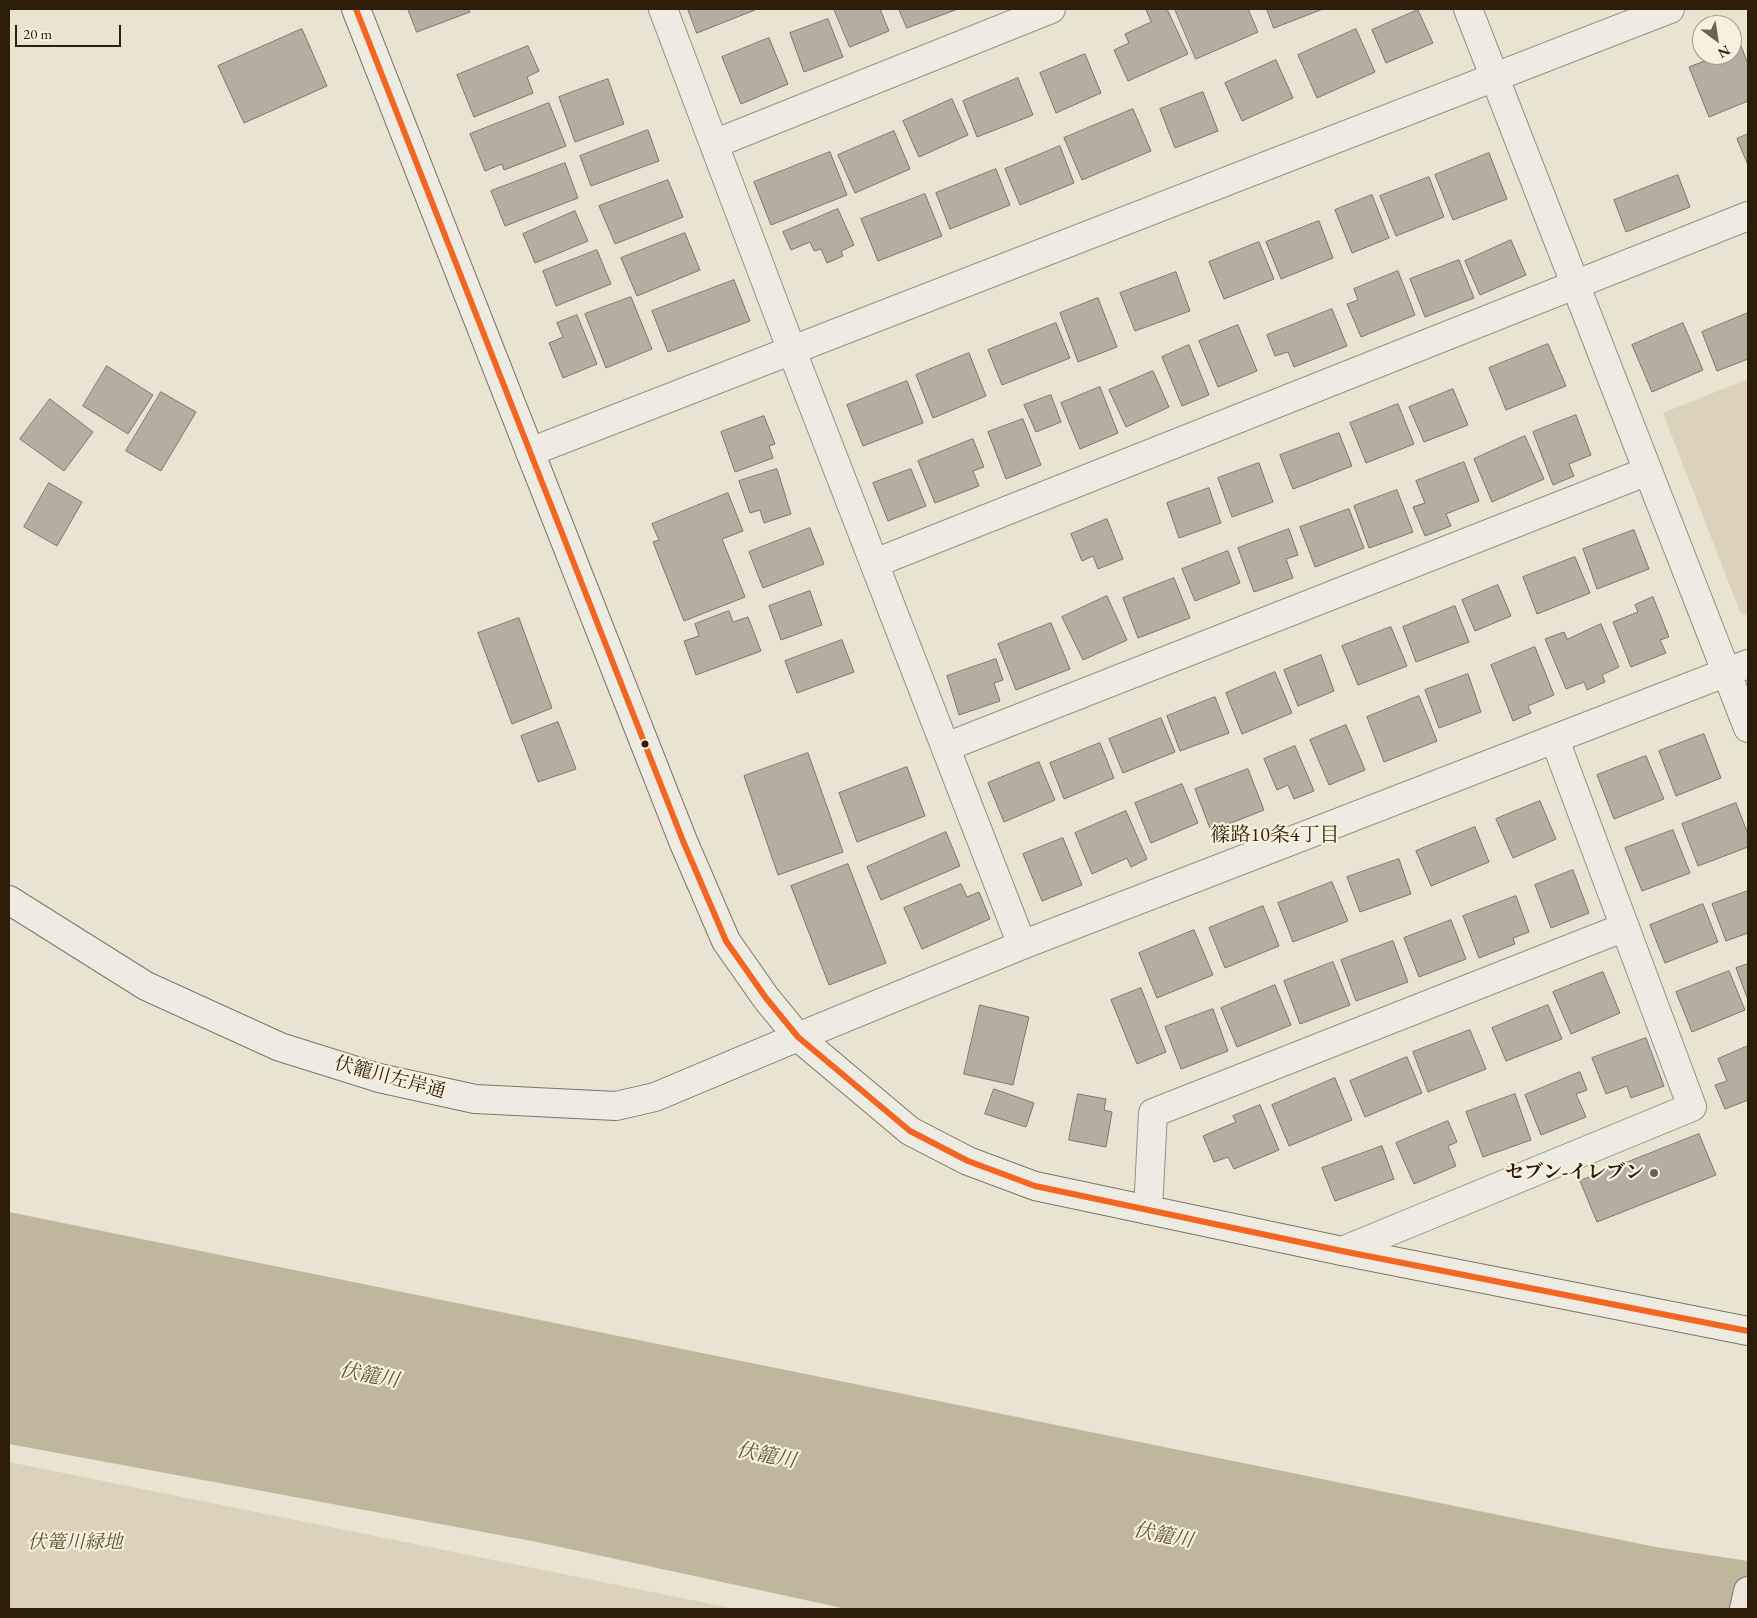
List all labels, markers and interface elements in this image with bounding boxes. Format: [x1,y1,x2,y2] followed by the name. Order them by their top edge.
[18,15,124,47] scale bar
[1692,15,1742,65] north arrow
[23,24,52,43] text: 20 m
[1715,41,1734,63] text: N
[640,739,650,749] unlabelled marker
[1211,824,1339,848] district label: 篠路10条4丁目
[332,1052,448,1104] street label: 伏籠川左岸通
[1505,1162,1644,1184] place label: セブン-イレブン
[1648,1167,1660,1179] marker: セブン-イレブン
[337,1358,401,1394] water label: 伏籠川
[734,1438,798,1474] water label: 伏籠川
[1131,1518,1195,1554] water label: 伏籠川
[28,1532,122,1554] park label: 伏篭川緑地

